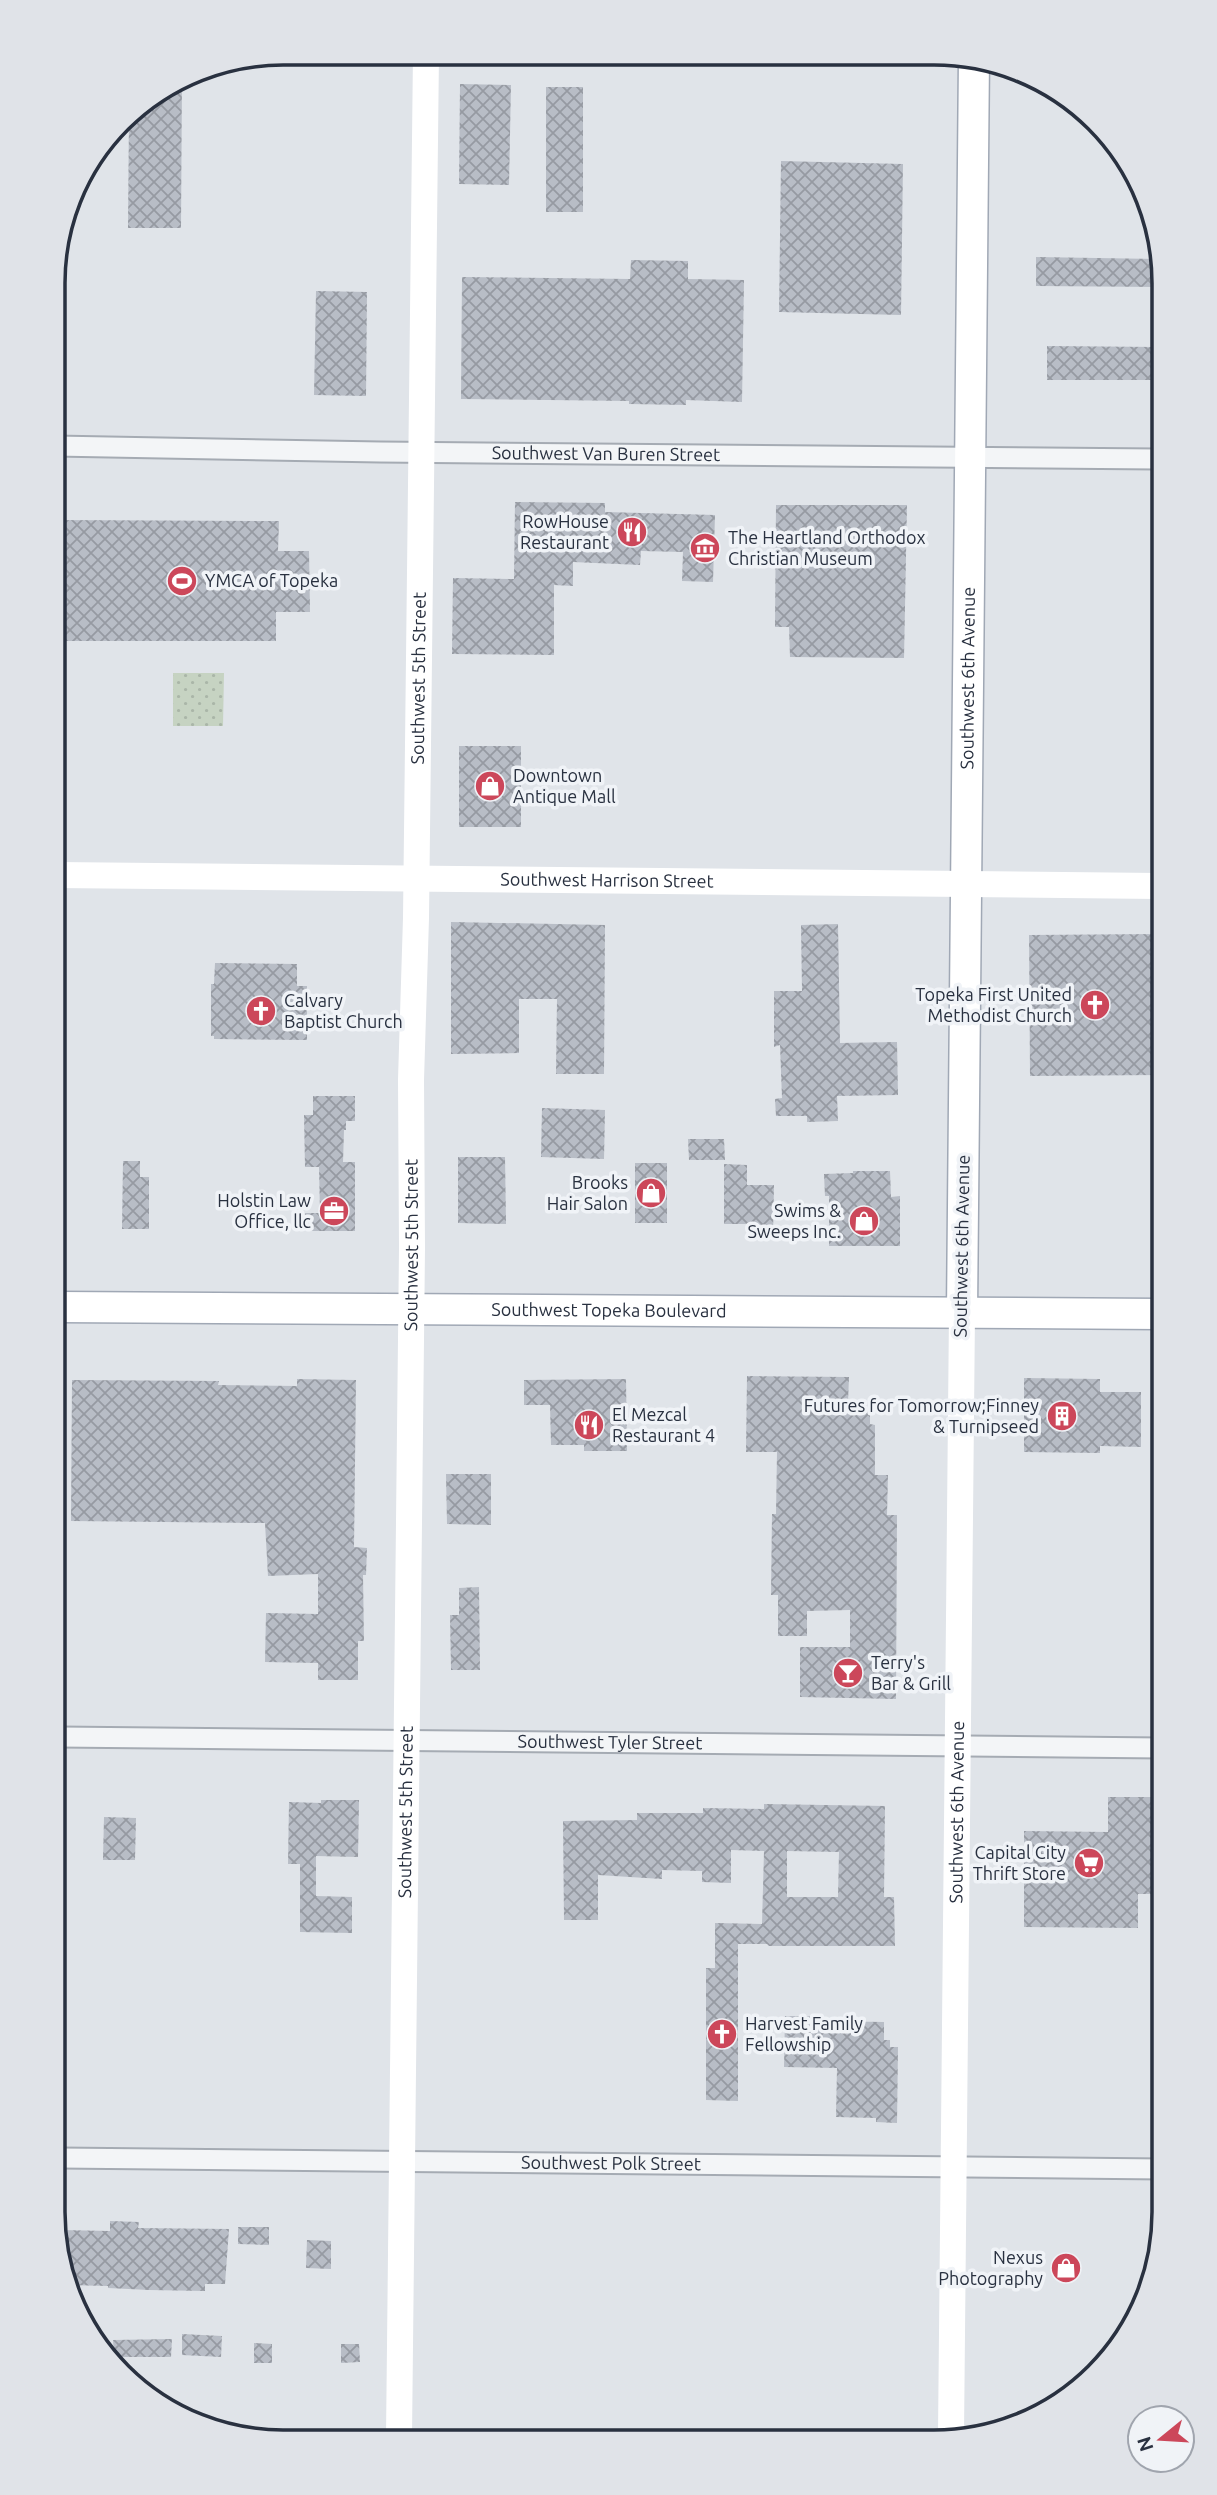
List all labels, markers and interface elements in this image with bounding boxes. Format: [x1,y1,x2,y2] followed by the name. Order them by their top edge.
[492,442,720,464] street label: Southwest Van Buren Street
[520,511,609,552] place label: RowHouse Restaurant
[615,515,649,549] restaurant icon: RowHouse Restaurant
[728,527,926,568] place label: The Heartland Orthodox Christian Museum
[688,531,722,565] museum icon: The Heartland Orthodox Christian Museum
[165,564,199,598] sports icon: YMCA of Topeka
[205,570,338,590] place label: YMCA of Topeka
[956,587,978,770] street label: Southwest 6th Avenue
[407,592,429,764] street label: Southwest 5th Street
[513,765,616,806] place label: Downtown Antique Mall
[473,769,507,803] shop icon: Downtown Antique Mall
[500,868,714,891] street label: Southwest Harrison Street
[915,984,1072,1025] place label: Topeka First United Methodist Church
[1078,988,1112,1022] church icon: Topeka First United Methodist Church
[284,990,403,1031] place label: Calvary Baptist Church
[244,994,278,1028] church icon: Calvary Baptist Church
[949,1154,973,1338] street label: Southwest 6th Avenue
[400,1159,421,1331] street label: Southwest 5th Street
[547,1172,628,1213] place label: Brooks Hair Salon
[634,1176,668,1210] shop icon: Brooks Hair Salon
[217,1190,311,1231] place label: Holstin Law Office, llc
[317,1194,351,1228] office icon: Holstin Law Office, llc
[747,1200,841,1241] place label: Swims & Sweeps Inc.
[847,1204,881,1238] shop icon: Swims & Sweeps Inc.
[491,1299,727,1320] street label: Southwest Topeka Boulevard
[804,1395,1039,1436] place label: Futures for Tomorrow;Finney & Turnipseed
[1045,1399,1079,1433] building icon: Futures for Tomorrow;Finney & Turnipseed
[612,1404,715,1445] place label: El Mezcal Restaurant 4
[572,1408,606,1442] restaurant icon: El Mezcal Restaurant 4
[871,1652,951,1693] place label: Terry's Bar & Grill
[831,1656,865,1690] bar icon: Terry's Bar & Grill
[945,1721,967,1904] street label: Southwest 6th Avenue
[394,1726,416,1898] street label: Southwest 5th Street
[518,1731,702,1752] street label: Southwest Tyler Street
[973,1842,1066,1883] place label: Capital City Thrift Store
[1072,1846,1106,1880] supermarket icon: Capital City Thrift Store
[745,2013,863,2054] place label: Harvest Family Fellowship
[705,2017,739,2051] church icon: Harvest Family Fellowship
[521,2152,701,2173] street label: Southwest Polk Street
[938,2247,1043,2288] place label: Nexus Photography
[1049,2251,1083,2285] shop icon: Nexus Photography
[1126,2404,1196,2474] north arrow
[1132,2434,1157,2454] text: N

